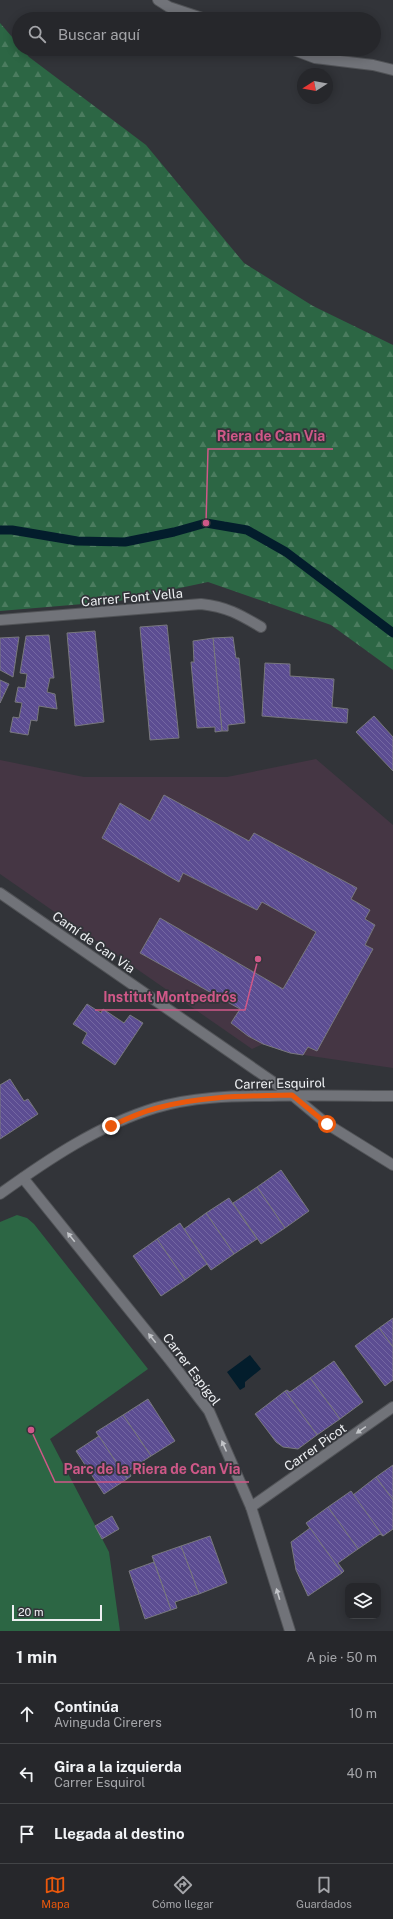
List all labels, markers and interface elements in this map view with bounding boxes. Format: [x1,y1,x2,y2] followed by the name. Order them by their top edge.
[12,12,381,56] search box
[26,23,48,45] icon: search
[58,26,140,43] text: Buscar aquí
[297,68,333,104] north arrow
[208,423,333,449] callout: Riera de Can Via
[217,428,325,444] text: Riera de Can Via
[81,586,184,609] street label: Carrer Font Vella
[50,908,138,976] street label: Camí de Can Via
[95,984,245,1010] callout: Institut Montpedrós
[103,989,237,1005] text: Institut Montpedrós
[234,1075,326,1092] street label: Carrer Esquirol
[318,1115,336,1133] route start
[102,1117,120,1135] route end
[66,1232,75,1242] one-way arrow
[160,1330,224,1408] street label: Carrer Espígol
[148,1333,157,1343] one-way arrow
[281,1421,349,1474] street label: Carrer Picot
[356,1426,366,1434] one-way arrow
[221,1440,227,1451] one-way arrow
[55,1456,249,1482] callout: Parc de la Riera de Can Via
[64,1461,241,1477] text: Parc de la Riera de Can Via
[345,1583,381,1619] map controls
[345,1583,381,1619] button: layers
[275,1587,281,1599] one-way arrow
[12,1603,102,1622] scale bar
[18,1606,43,1618] text: 20 m
[16,1647,57,1667] text: 1 min
[306,1650,377,1665] text: A pie · 50 m
[54,1698,119,1715] text: Continúa
[16,1703,38,1725] icon: ahead
[349,1706,377,1721] text: 10 m
[54,1715,162,1730] text: Avinguda Cirerers
[54,1758,182,1775] text: Gira a la izquierda
[16,1763,38,1785] icon: left
[346,1766,377,1781] text: 40 m
[54,1775,145,1790] text: Carrer Esquirol
[16,1823,38,1845] icon: arrive
[54,1825,185,1842] text: Llegada al destino
[41,1874,70,1910] tab: Mapa
[152,1874,214,1910] tab: Cómo llegar
[296,1874,352,1910] tab: Guardados

